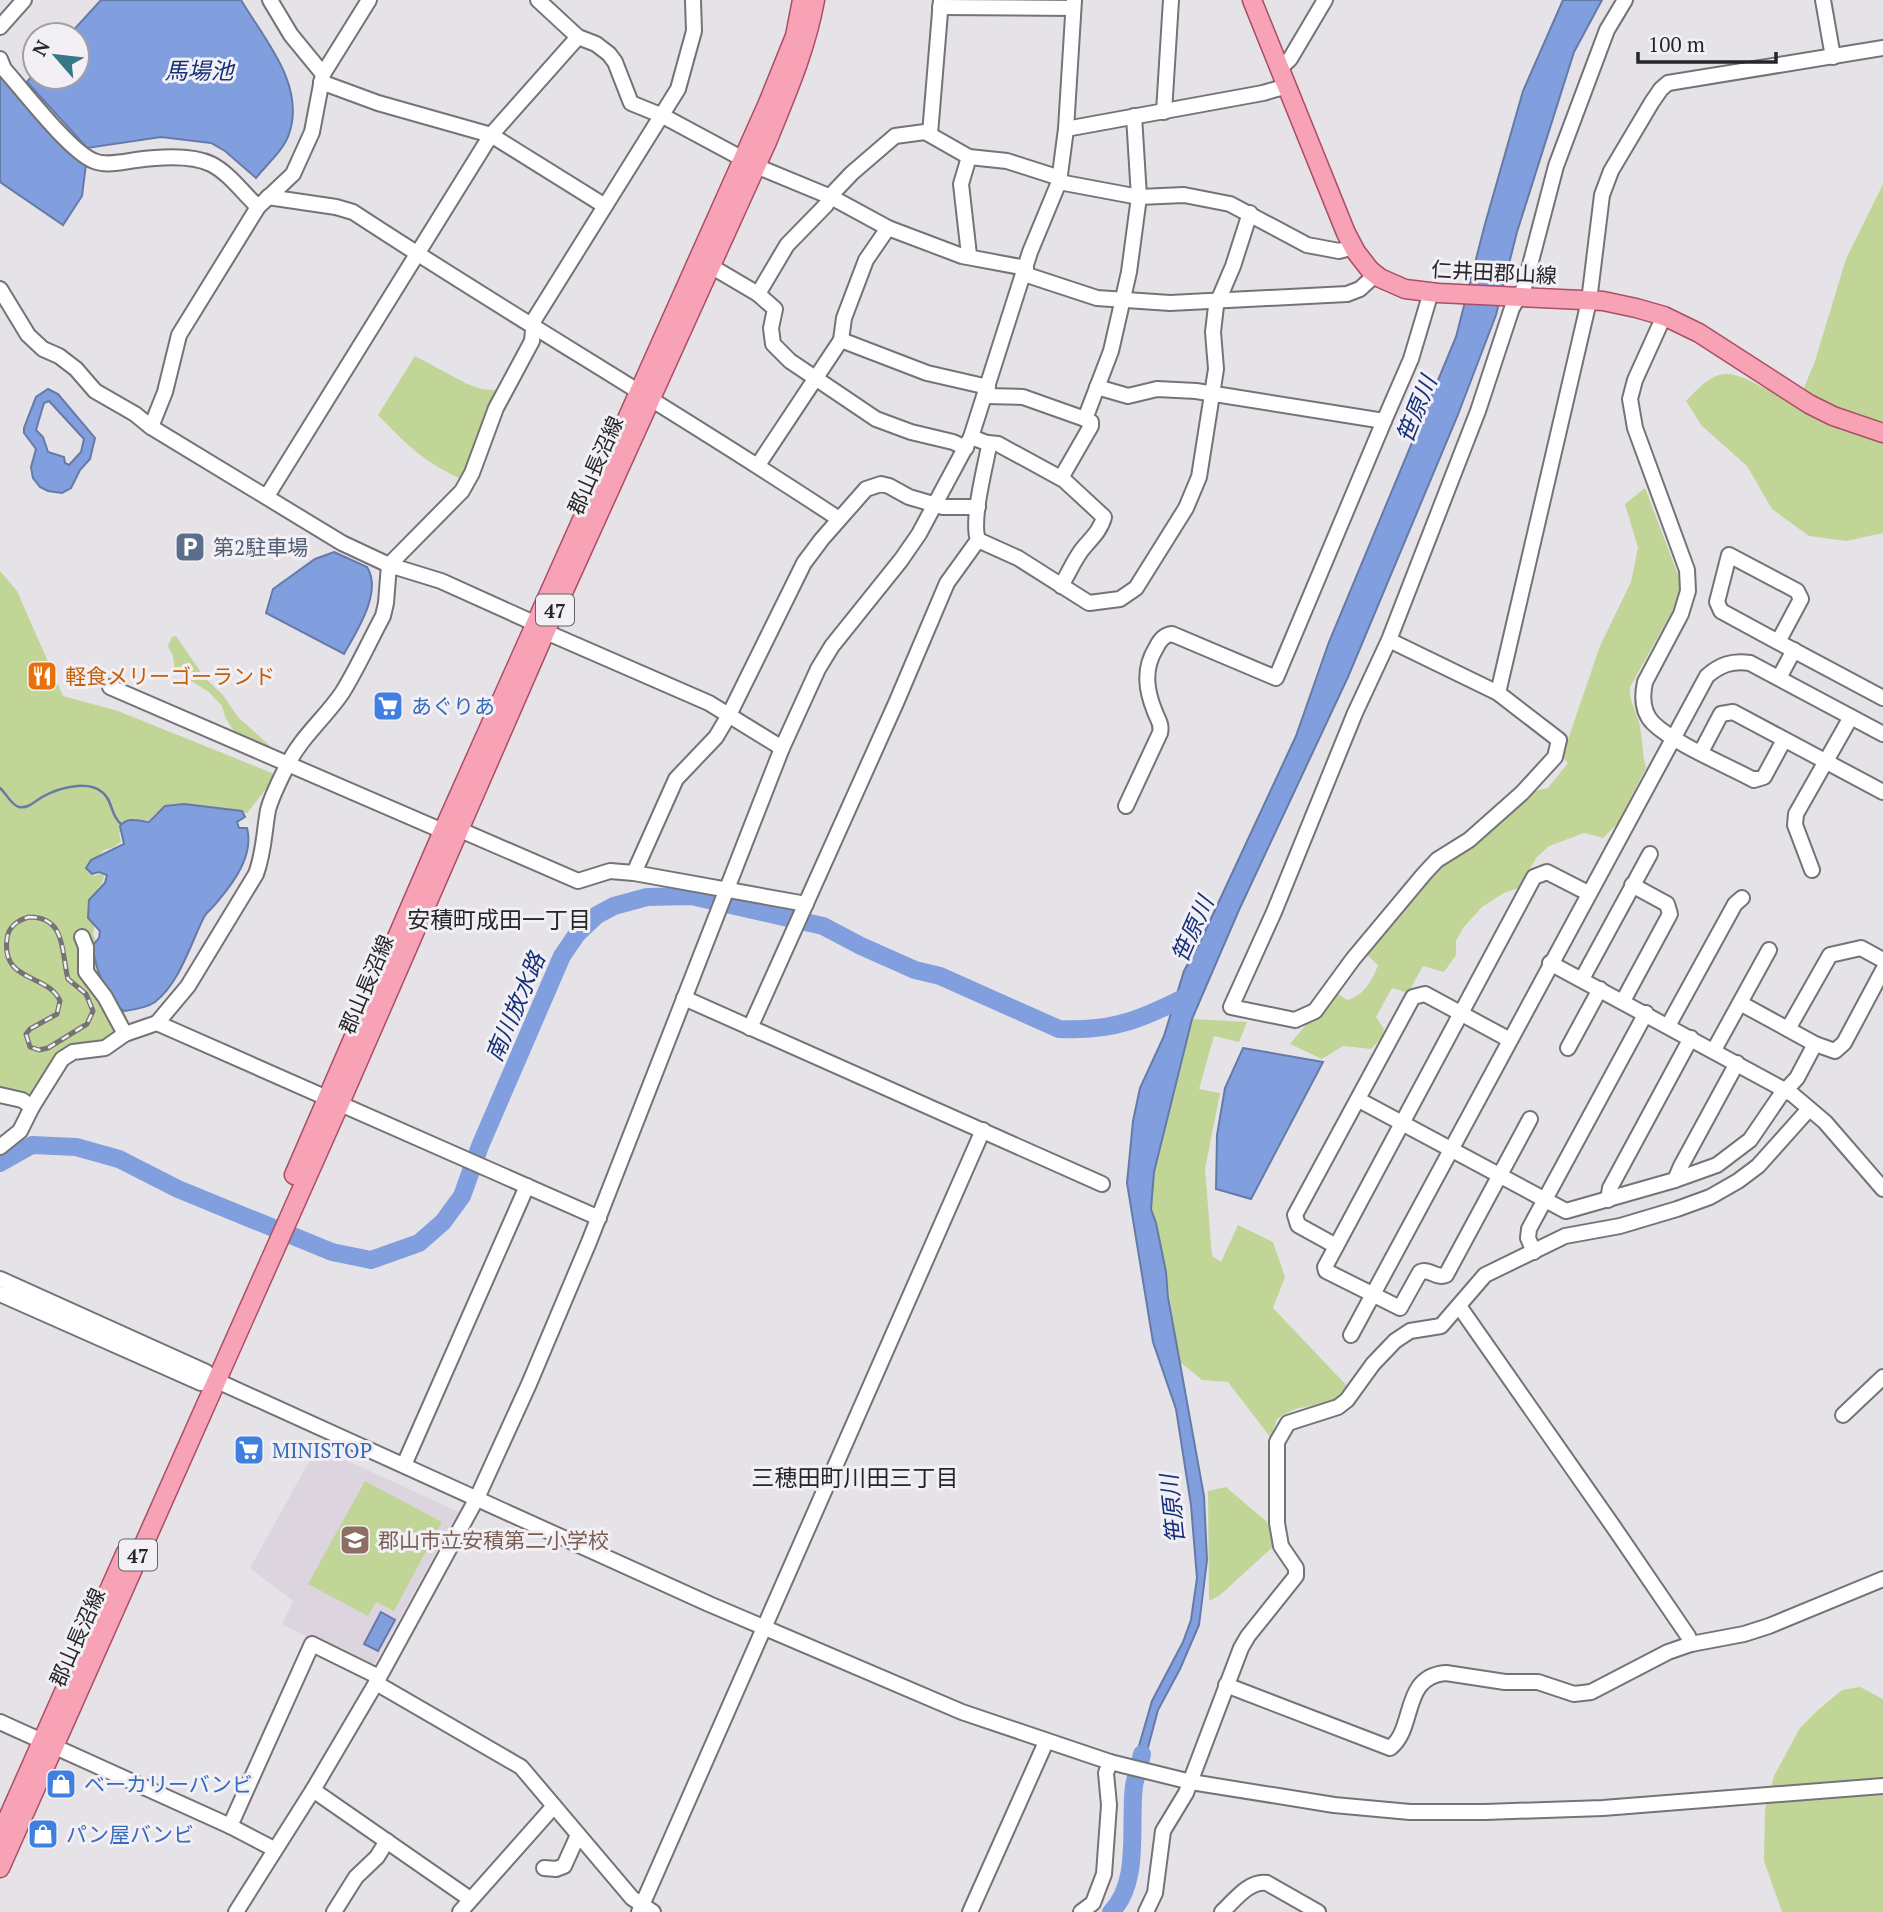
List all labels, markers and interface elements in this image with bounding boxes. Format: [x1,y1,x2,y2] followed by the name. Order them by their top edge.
[21,21,91,91] north arrow
[1638,21,1776,65] scale bar
[1648,30,1705,58] text: 100 m
[26,35,55,60] text: N
[165,55,236,86] water label: 馬場池
[1430,255,1558,289] street label: 仁井田郡山線
[1389,368,1444,447] water label: 笹原川
[561,411,629,519] street label: 郡山長沼線
[173,530,207,564] parking icon: 第2駐車場
[213,533,308,561] place label: 第2駐車場
[536,594,574,625] road number: 47
[25,659,59,693] restaurant icon: 軽食メリーゴーランド
[65,662,275,690] place label: 軽食メリーゴーランド
[371,689,405,723] supermarket icon: あぐりあ
[411,692,495,720] place label: あぐりあ
[1164,888,1221,967] water label: 笹原川
[407,904,591,935] district label: 安積町成田一丁目
[333,930,399,1038] street label: 郡山長沼線
[478,946,553,1066] water label: 南川放水路
[232,1433,266,1467] supermarket icon: MINISTOP
[272,1436,372,1464] place label: MINISTOP
[752,1462,959,1493] district label: 三穂田町川田三丁目
[1153,1470,1191,1545] water label: 笹原川
[338,1523,372,1557] school or university icon: 郡山市立安積第二小学校
[378,1526,609,1554] place label: 郡山市立安積第二小学校
[119,1540,157,1570] road number: 47
[43,1583,111,1691] street label: 郡山長沼線
[44,1767,78,1801] shop icon: ベーカリーバンビ
[84,1770,253,1798] place label: ベーカリーバンビ
[26,1817,60,1851] shop icon: パン屋バンビ
[66,1820,194,1848] place label: パン屋バンビ

